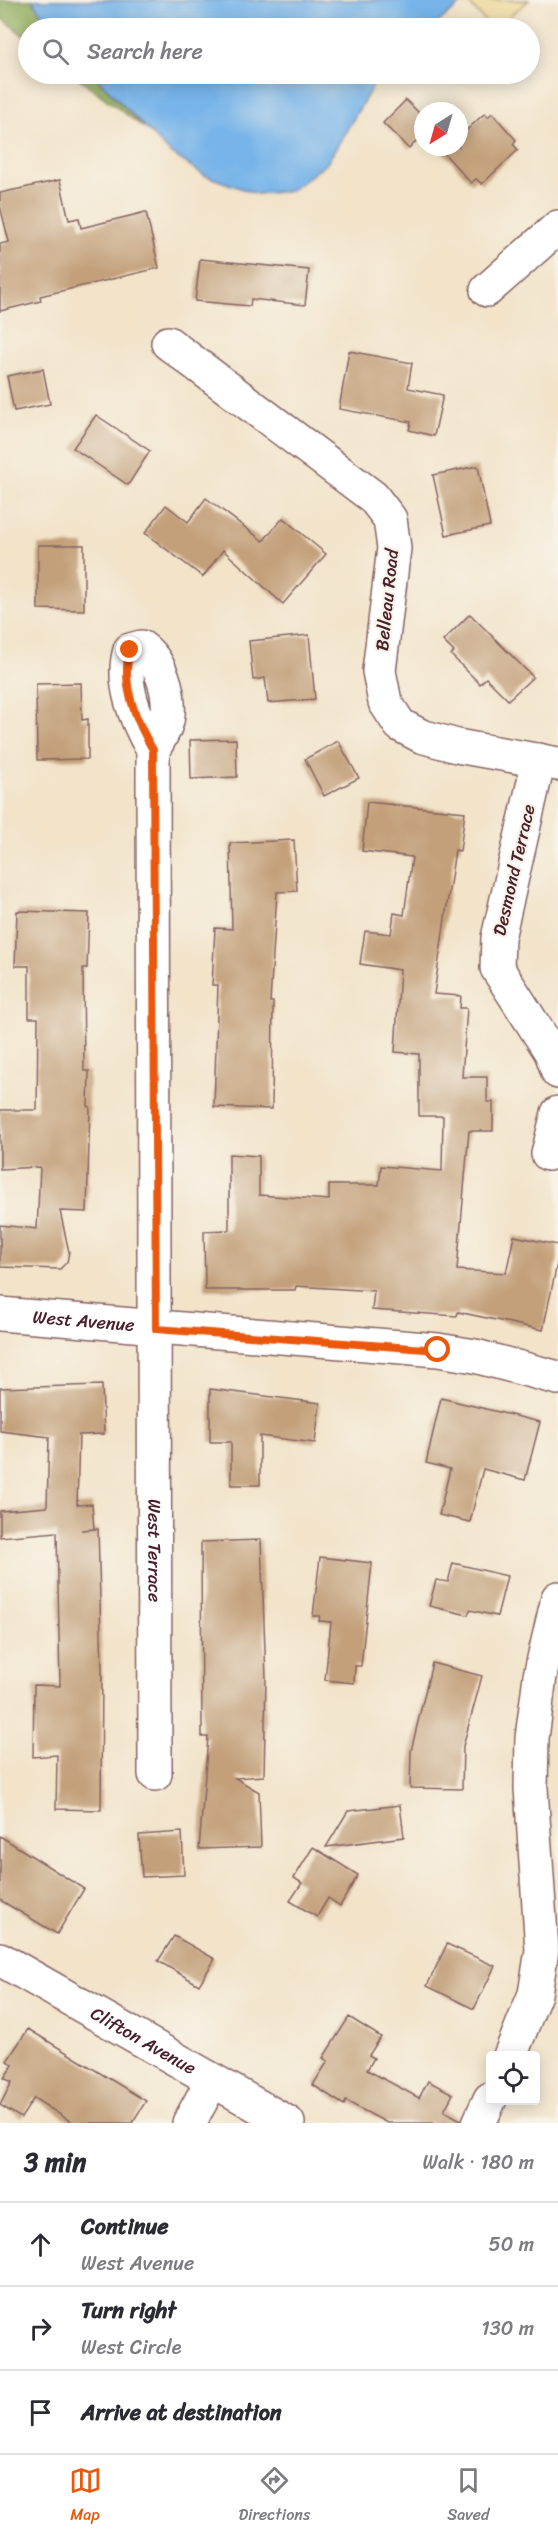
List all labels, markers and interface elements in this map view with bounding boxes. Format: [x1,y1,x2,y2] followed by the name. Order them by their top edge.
[18,18,540,84] search box
[87,32,203,71] text: Search here
[39,35,72,68] icon: search
[414,102,468,156] north arrow
[366,546,408,652] street label: Belleau Road
[116,636,142,662] route end
[483,801,545,939] street label: Desmond Terrace
[32,1301,136,1341] street label: West Avenue
[424,1336,450,1362] route start
[138,1499,171,1602] street label: West Terrace
[84,1998,202,2084] street label: Clifton Avenue
[486,2051,540,2105] map controls
[486,2051,540,2105] button: locate
[24,2139,86,2185] text: 3 min
[423,2145,534,2180] text: Walk · 180 m
[81,2207,169,2246] text: Continue
[489,2227,534,2262] text: 50 m
[24,2228,57,2261] icon: ahead
[81,2246,194,2281] text: West Avenue
[81,2291,176,2330] text: Turn right
[481,2311,534,2346] text: 130 m
[24,2312,57,2345] icon: right
[81,2330,181,2365] text: West Circle
[81,2393,282,2432] text: Arrive at destination
[24,2396,57,2429] icon: arrive
[69,2464,102,2529] tab: Map
[239,2464,310,2529] tab: Directions
[447,2464,489,2529] tab: Saved

